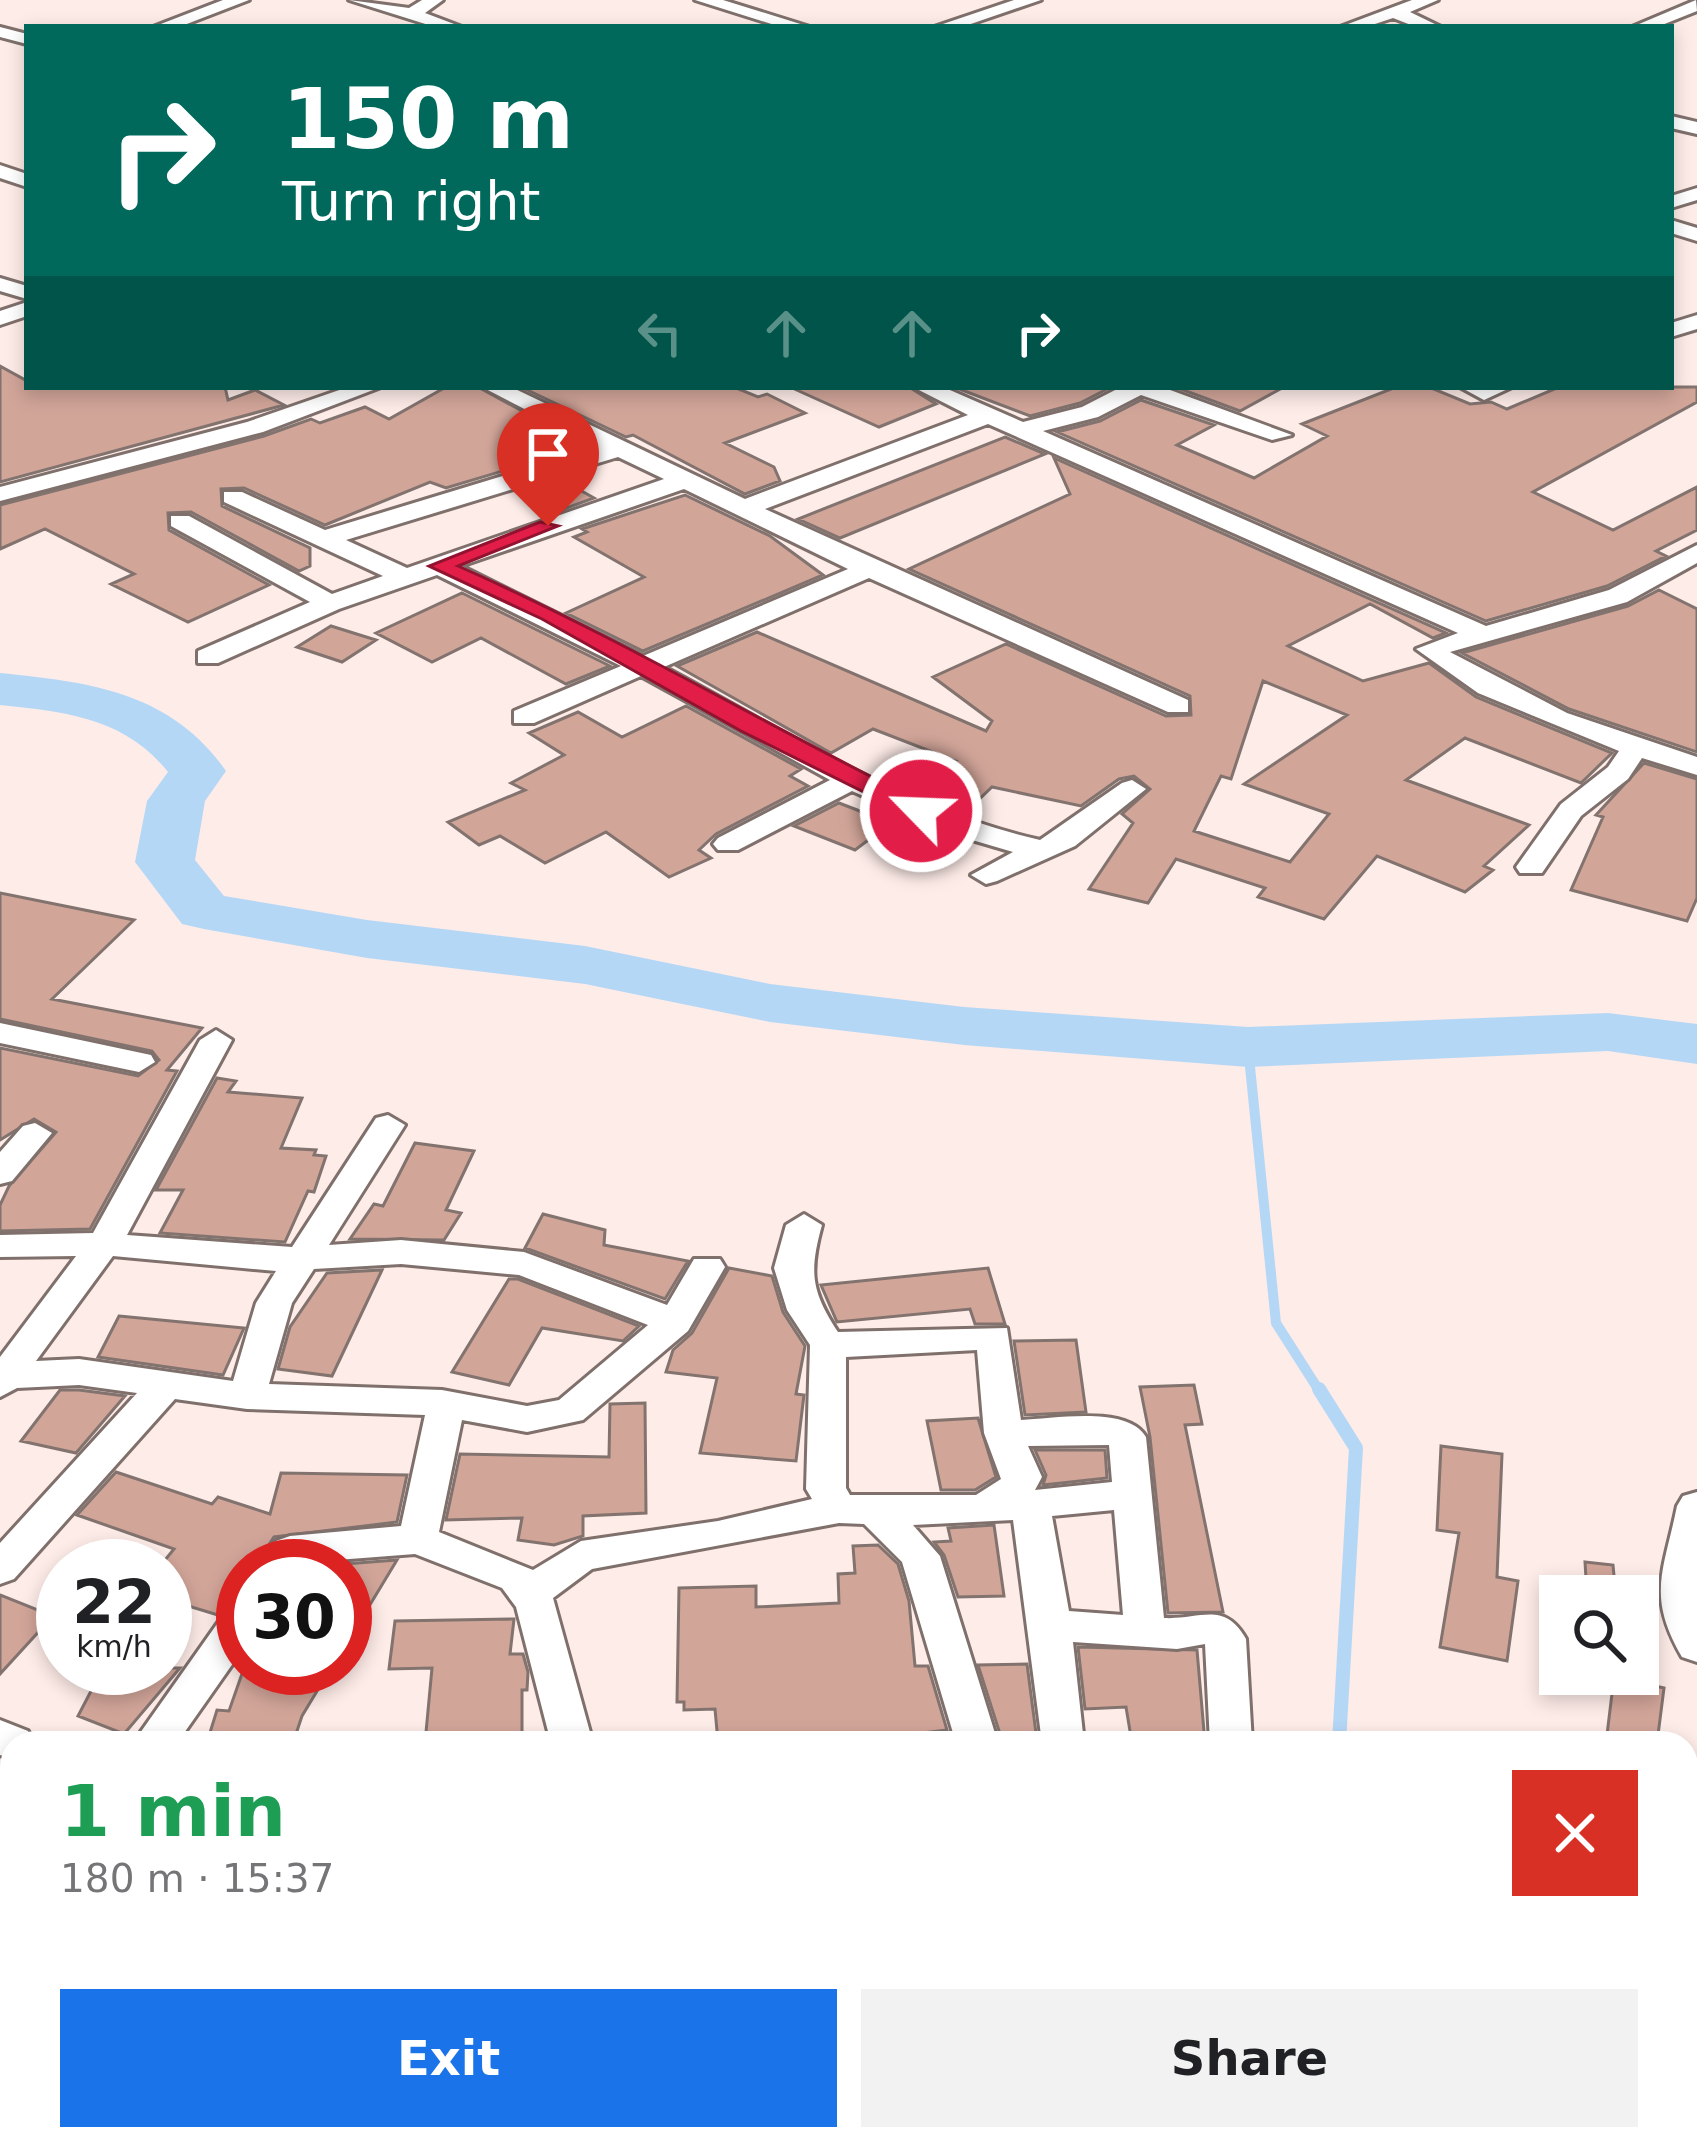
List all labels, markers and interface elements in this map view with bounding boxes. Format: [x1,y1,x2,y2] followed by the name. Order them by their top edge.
[282,70,574,168] text: 150 m
[84,72,240,228] icon: right
[282,170,541,233] text: Turn right
[627,300,693,366] icon: left
[753,300,819,366] icon: ahead
[879,300,945,366] icon: ahead
[1005,300,1071,366] icon: right
[497,403,599,526] pin
[515,421,581,487] icon: arrive
[858,748,984,874] position arrow
[216,1539,372,1695] speed limit sign: 30
[72,1567,156,1637] text: 22
[1539,1575,1659,1695] map controls
[1539,1575,1659,1695] button: search
[76,1629,152,1664] text: km/h
[60,1769,286,1853] text: 1 min
[1512,1770,1638,1896] button: close
[60,1856,334,1901] text: 180 m · 15:37
[60,1989,837,2127] button: Exit
[861,1989,1638,2127] button: Share

